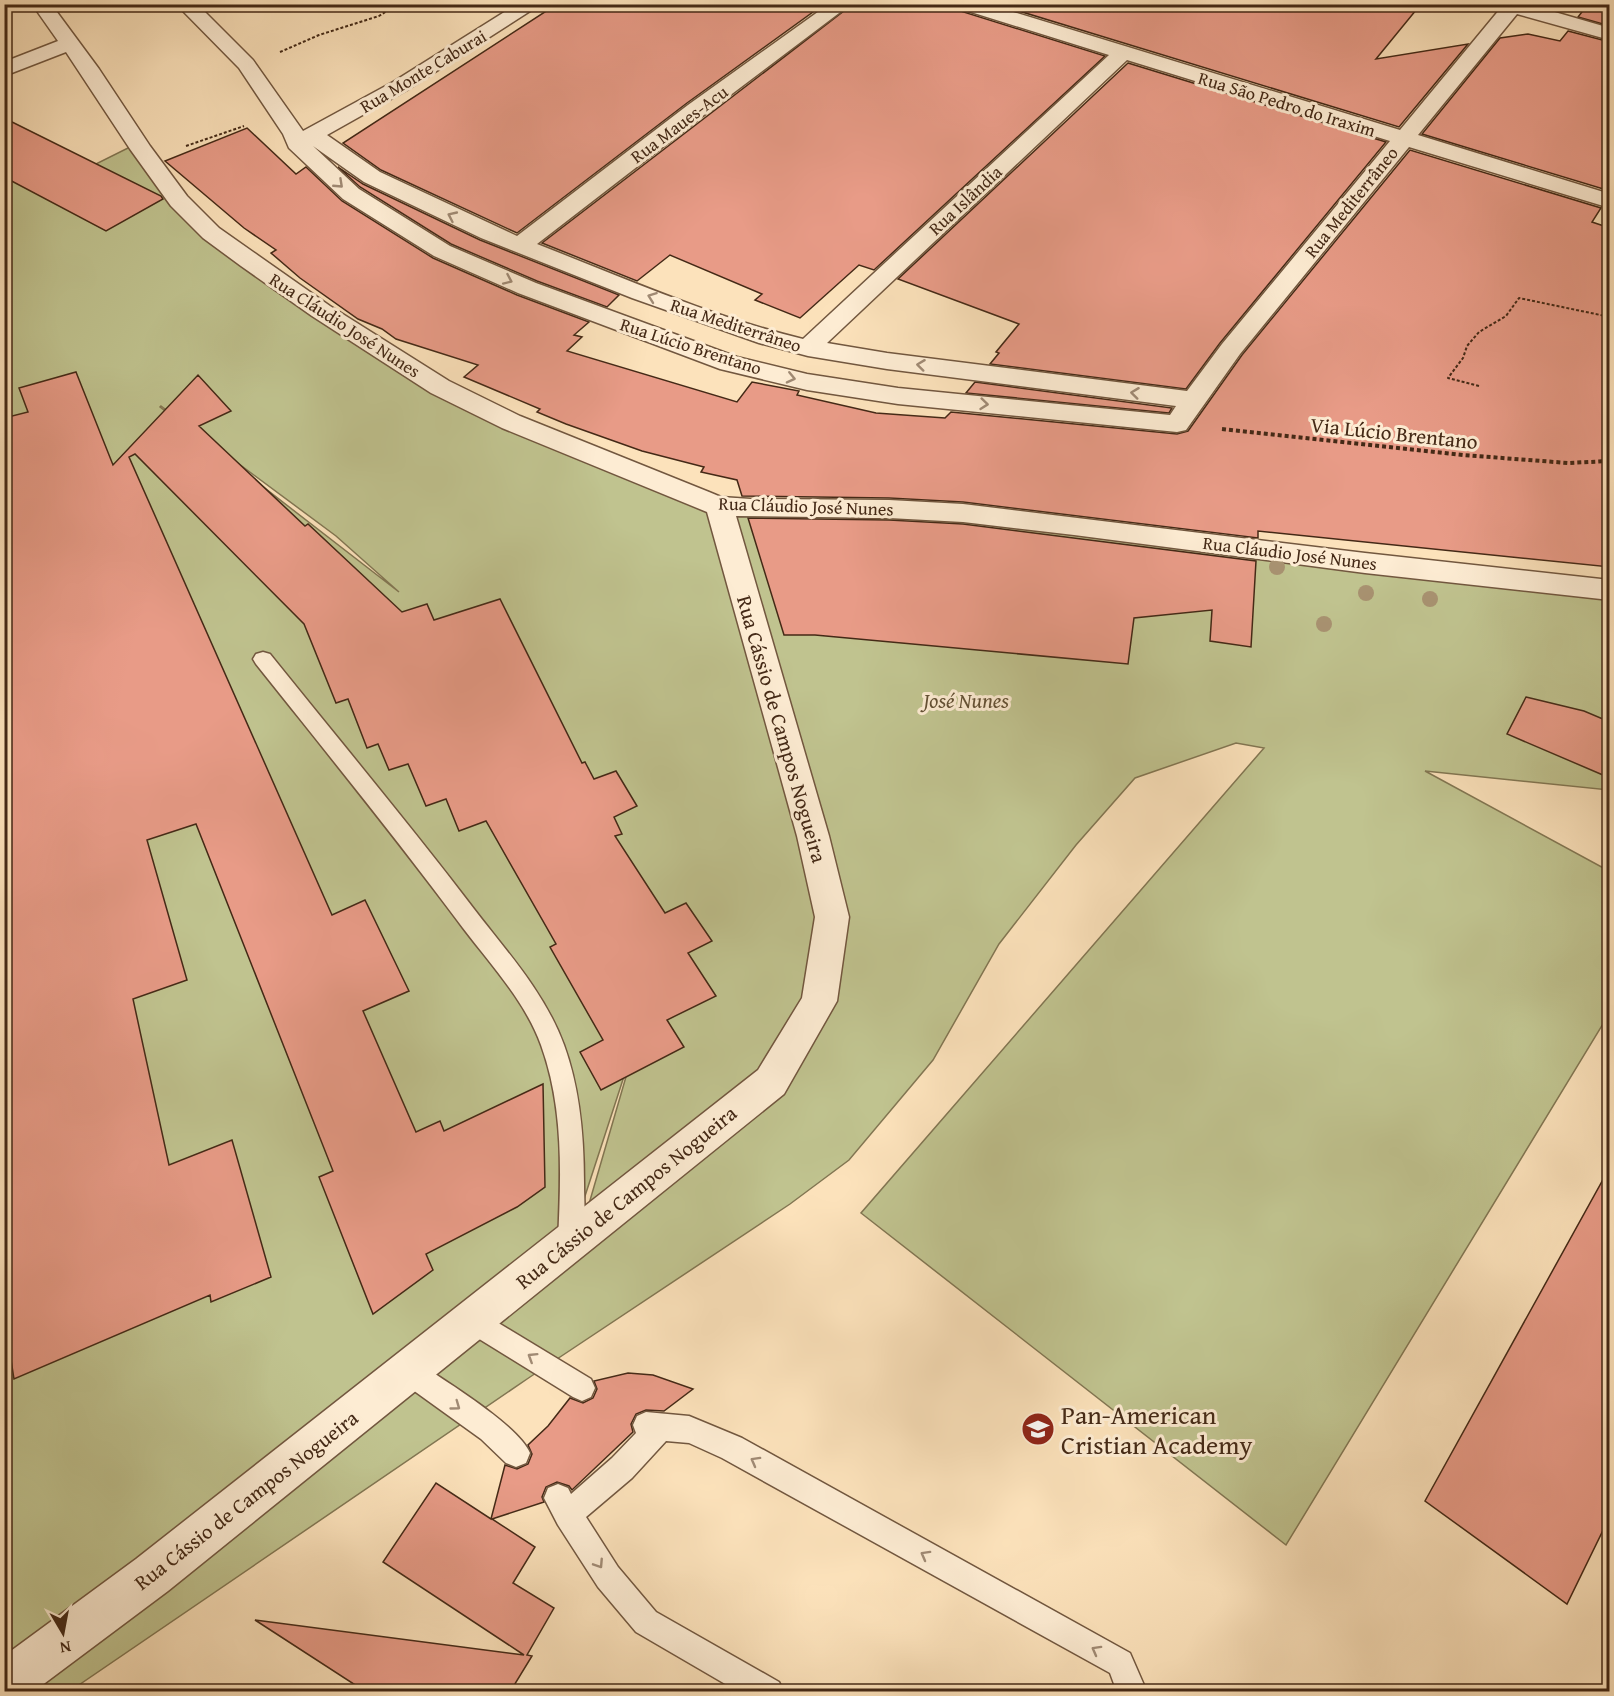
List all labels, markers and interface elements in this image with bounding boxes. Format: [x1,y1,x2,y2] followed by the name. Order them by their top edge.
[355,22,491,120] street label: Rua Monte Caburai
[1195,64,1379,144] street label: Rua São Pedro do Iraxim
[625,78,734,170] street label: Rua Maues-Acu
[1298,141,1404,263] street label: Rua Mediterrâneo
[922,158,1008,241] street label: Rua Islândia
[332,176,343,187] one-way arrow
[447,211,458,223] one-way arrow
[264,266,426,384] street label: Rua Cláudio José Nunes
[502,272,513,284] one-way arrow
[667,291,805,359] street label: Rua Mediterrâneo
[647,292,658,305] one-way arrow
[617,310,765,382] street label: Rua Lúcio Brentano
[917,360,926,372] one-way arrow
[786,370,796,383] one-way arrow
[1131,387,1140,399] one-way arrow
[979,397,989,410] one-way arrow
[1309,409,1479,457] street label: Via Lúcio Brentano
[718,489,894,523] street label: Rua Cláudio José Nunes
[1201,529,1379,577] street label: Rua Cláudio José Nunes
[729,592,835,866] street label: Rua Cássio de Campos Nogueira
[920,685,1009,716] park label: José Nunes
[509,1098,743,1296] street label: Rua Cássio de Campos Nogueira
[528,1353,538,1365] one-way arrow
[1061,1395,1252,1464] place label: Pan-American Cristian Academy
[449,1398,460,1409] one-way arrow
[127,1403,365,1597] street label: Rua Cássio de Campos Nogueira
[1020,1411,1056,1447] school or university icon: Pan-American Cristian Academy
[751,1457,761,1468] one-way arrow
[921,1551,931,1562] one-way arrow
[592,1558,603,1569] one-way arrow
[33,1603,93,1663] north arrow
[58,1635,73,1661] text: N
[1092,1646,1102,1657] one-way arrow

